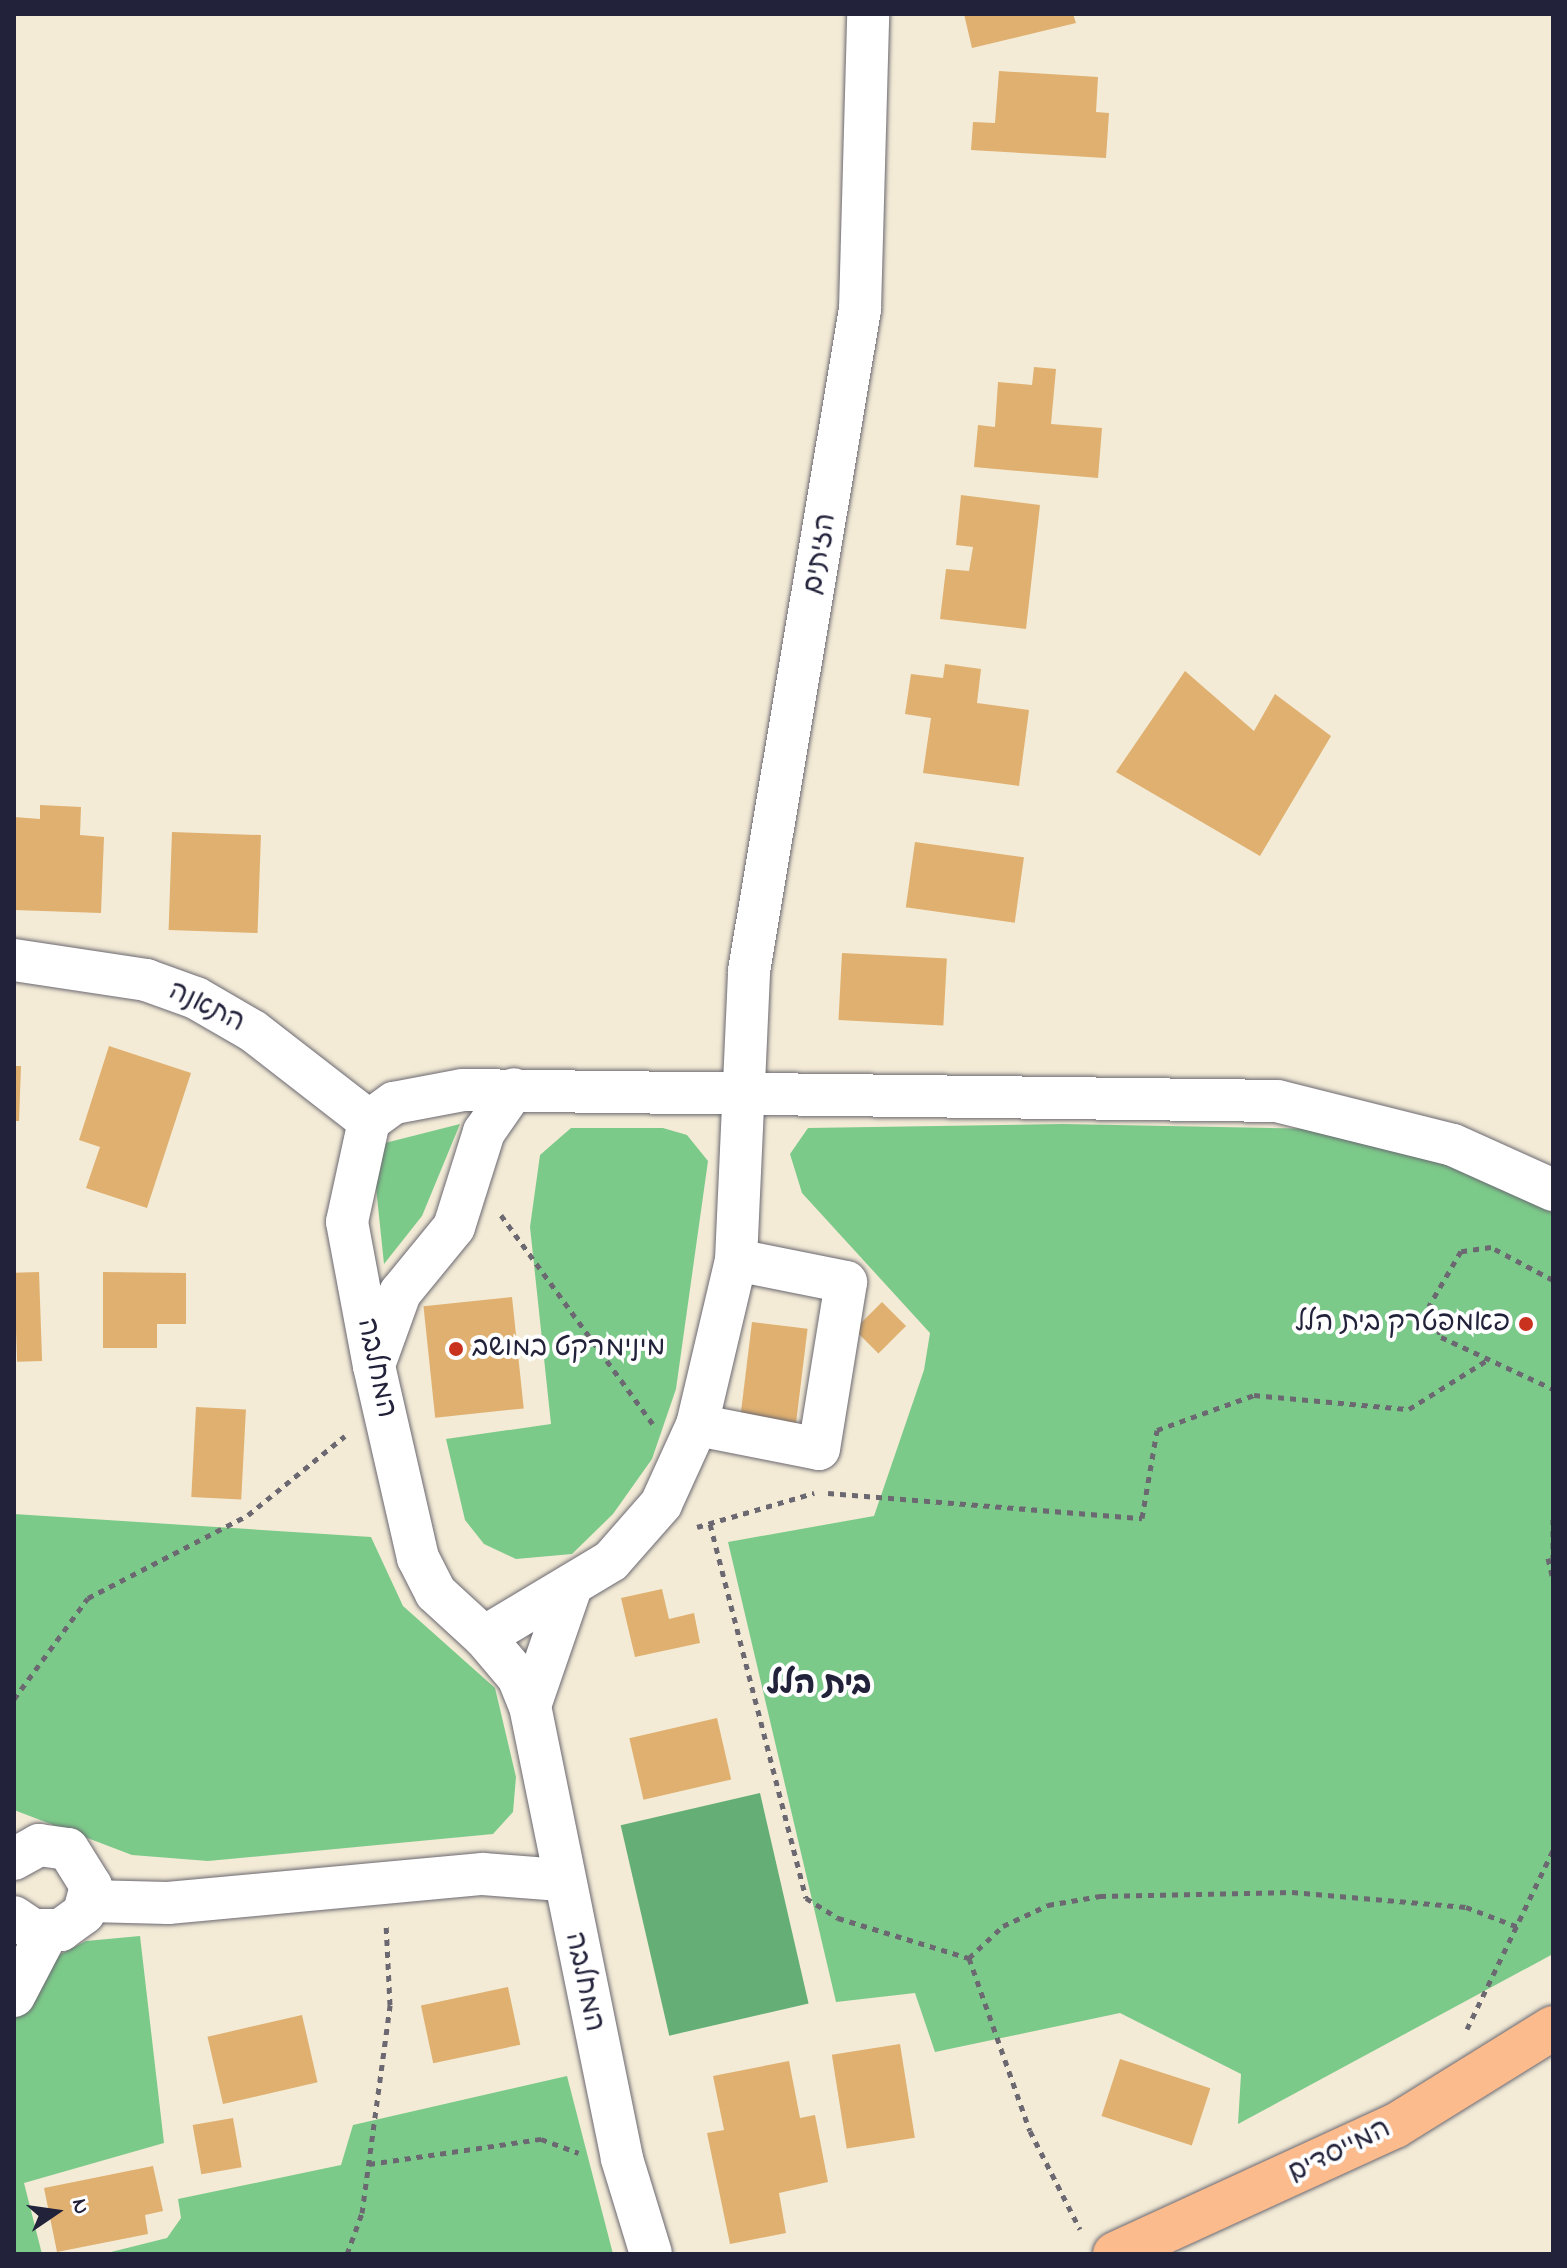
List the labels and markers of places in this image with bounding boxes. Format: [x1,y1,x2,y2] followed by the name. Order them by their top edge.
[1295,1307,1510,1341] place label: פאמפטרק בית הלל
[1517,1315,1535,1333] marker: פאמפטרק בית הלל
[472,1332,665,1366] place label: מינימרקט במושב
[447,1340,465,1358] marker: מינימרקט במושב

